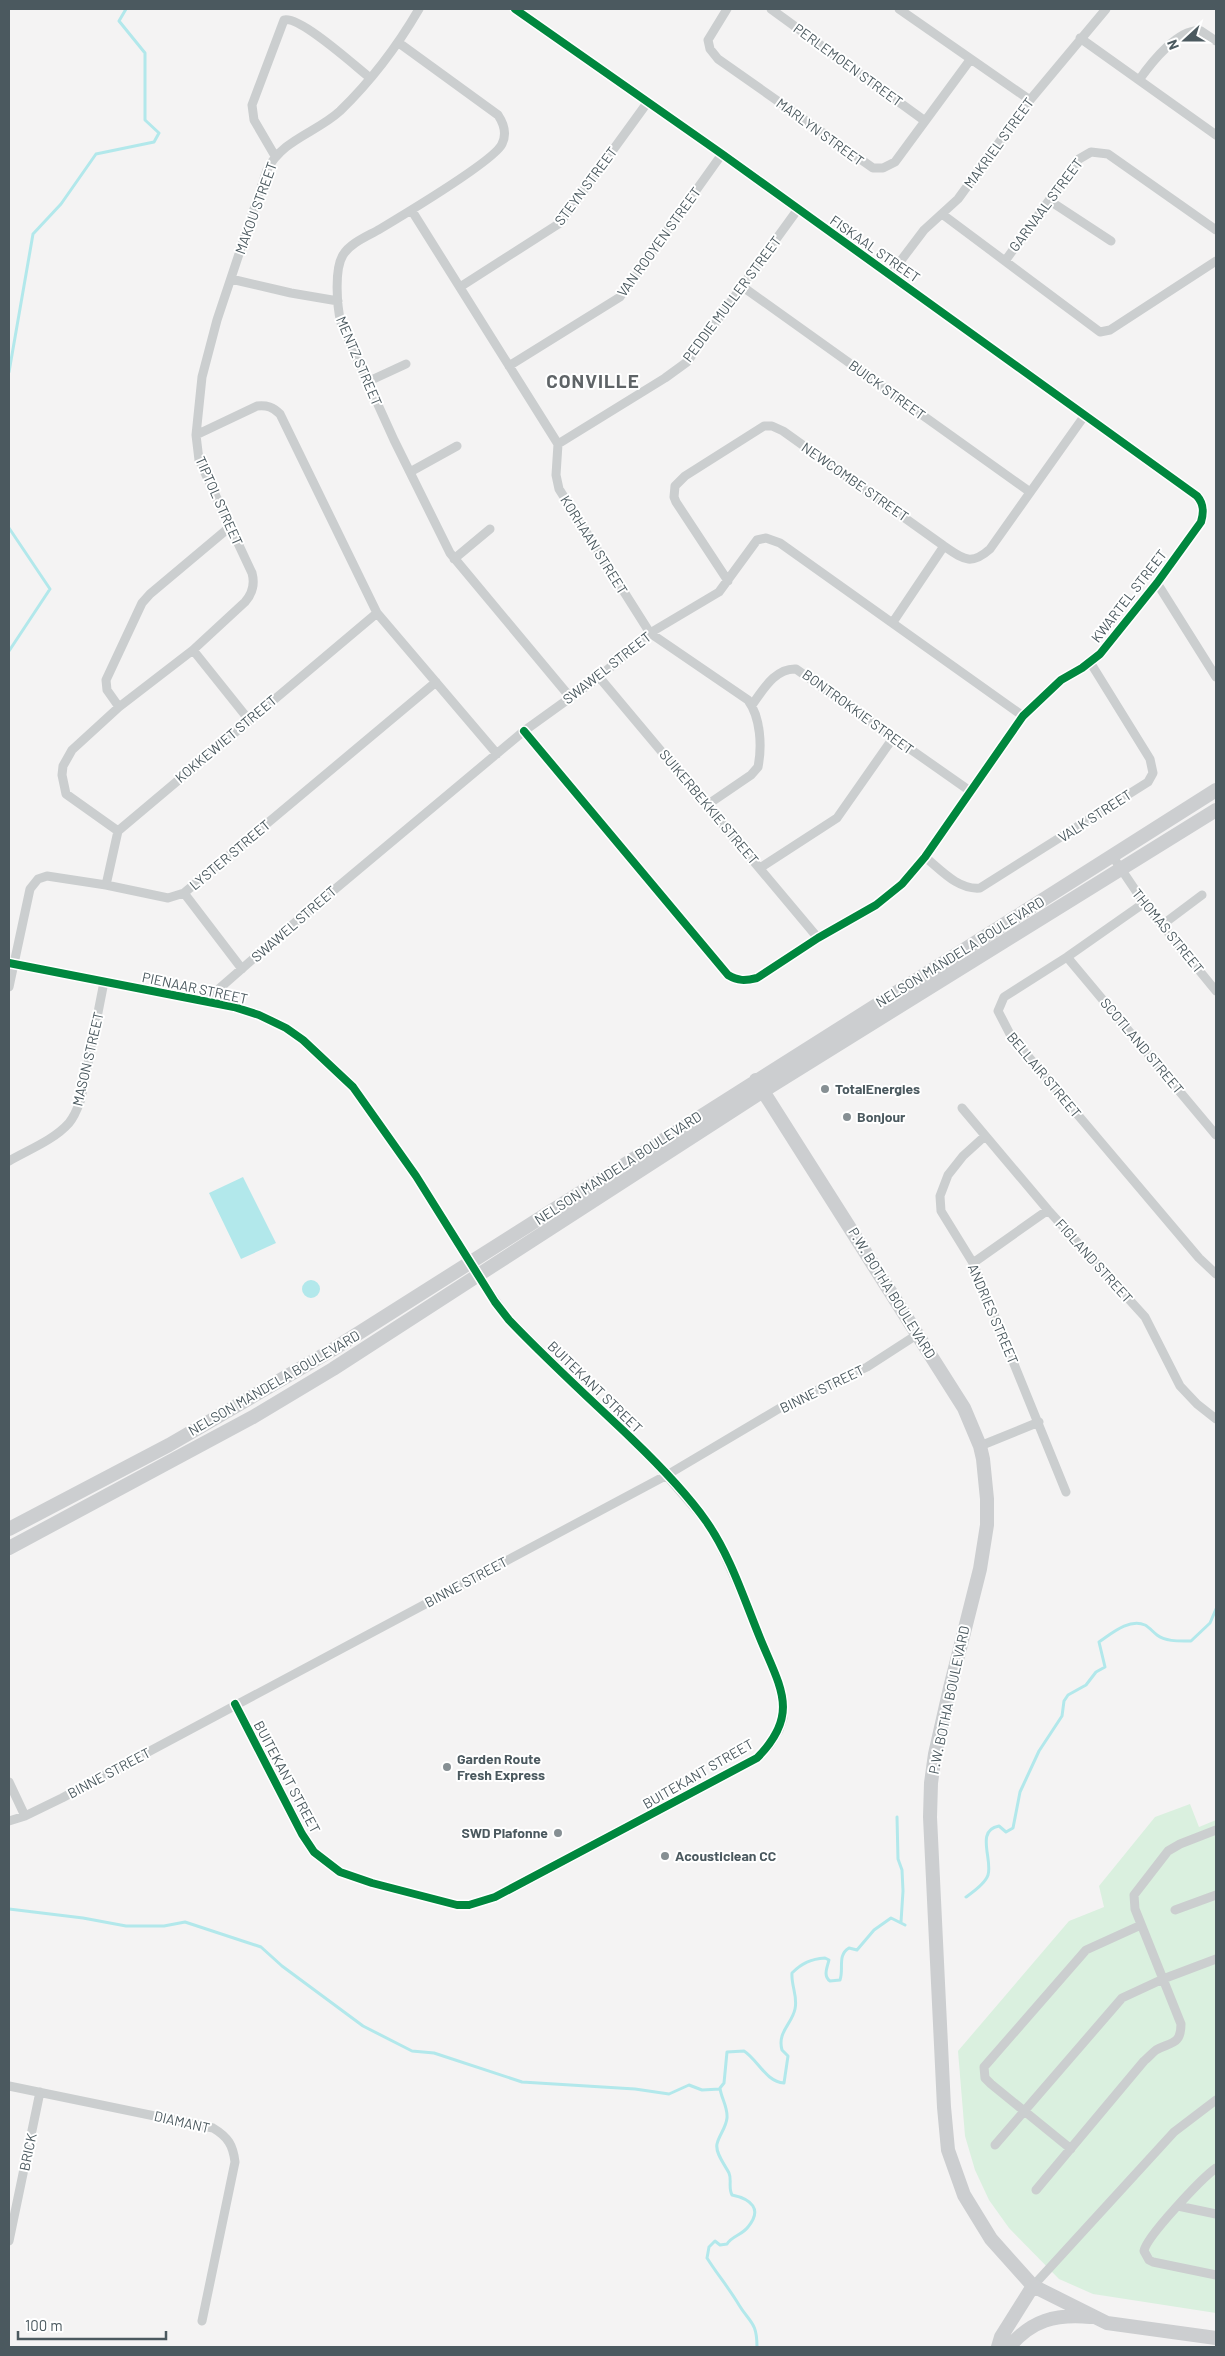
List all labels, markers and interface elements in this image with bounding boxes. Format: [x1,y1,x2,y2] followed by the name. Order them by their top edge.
[1160,15,1210,65] north arrow
[790,19,906,110] street label: PERLEMOEN STREET
[1163,37,1182,52] text: N
[773,94,867,169] street label: MARLYN STREET
[960,94,1037,191] street label: MAKRIEL STREET
[551,143,621,228] street label: STEYN STREET
[1005,155,1086,255] street label: GARNAAL STREET
[231,159,280,256] street label: MAKOU STREET
[613,184,704,300] street label: VAN ROOYEN STREET
[827,211,924,286] street label: FISKAAL STREET
[679,232,784,365] street label: PEDDIE MULLER STREET
[333,313,386,408] street label: MENTZ STREET
[846,356,929,423] street label: BUICK STREET
[546,369,640,392] district label: CONVILLE
[799,438,912,525] street label: NEWCOMBE STREET
[192,454,247,548] street label: TIPTOL STREET
[557,492,632,597] street label: KORHAAN STREET
[1087,546,1170,645] street label: KWARTEL STREET
[559,628,654,707] street label: SWAWEL STREET
[799,665,917,758] street label: BONTROKKIE STREET
[171,691,280,786] street label: KOKKEWIET STREET
[656,746,763,868] street label: SUIKERBEKKIE STREET
[1055,786,1135,846] street label: VALK STREET
[186,816,274,893] street label: LYSTER STREET
[248,882,340,965] street label: SWAWEL STREET
[1129,885,1208,977] street label: THOMAS STREET
[872,893,1047,1011] street label: NELSON MANDELA BOULEVARD
[141,968,249,1007] street label: PIENAAR STREET
[1097,994,1188,1097] street label: SCOTLAND STREET
[68,1010,107,1108] street label: MASON STREET
[1004,1028,1085,1121] street label: BELLAIR STREET
[835,1080,920,1097] place label: TotalEnergies
[819,1083,831,1095] marker: TotalEnergies
[531,1107,704,1228] street label: NELSON MANDELA BOULEVARD
[857,1108,906,1125] place label: Bonjour
[841,1111,853,1123] marker: Bonjour
[1052,1215,1137,1306] street label: FIGLAND STREET
[845,1224,940,1361] street label: P.W. BOTHA BOULEVARD
[965,1261,1022,1367] street label: ANDRIES STREET
[185,1326,363,1439] street label: NELSON MANDELA BOULEVARD
[545,1337,646,1436] street label: BUITEKANT STREET
[777,1361,867,1416] street label: BINNE STREET
[421,1553,510,1611] street label: BINNE STREET
[924,1624,973,1776] street label: P.W. BOTHA BOULEVARD
[251,1718,324,1836] street label: BUITEKANT STREET
[639,1735,756,1812] street label: BUITEKANT STREET
[64,1744,153,1802] street label: BINNE STREET
[457,1750,545,1783] place label: Garden Route Fresh Express
[441,1761,453,1773] marker: Garden Route Fresh Express
[462,1824,548,1841] place label: SWD Plafonne
[552,1827,564,1839] marker: SWD Plafonne
[675,1847,776,1864] place label: Acousticlean CC
[659,1850,671,1862] marker: Acousticlean CC
[153,2107,212,2136] street label: DIAMANT
[15,2131,40,2172] street label: BRICK
[18,2308,165,2340] scale bar
[25,2316,63,2334] text: 100 m

